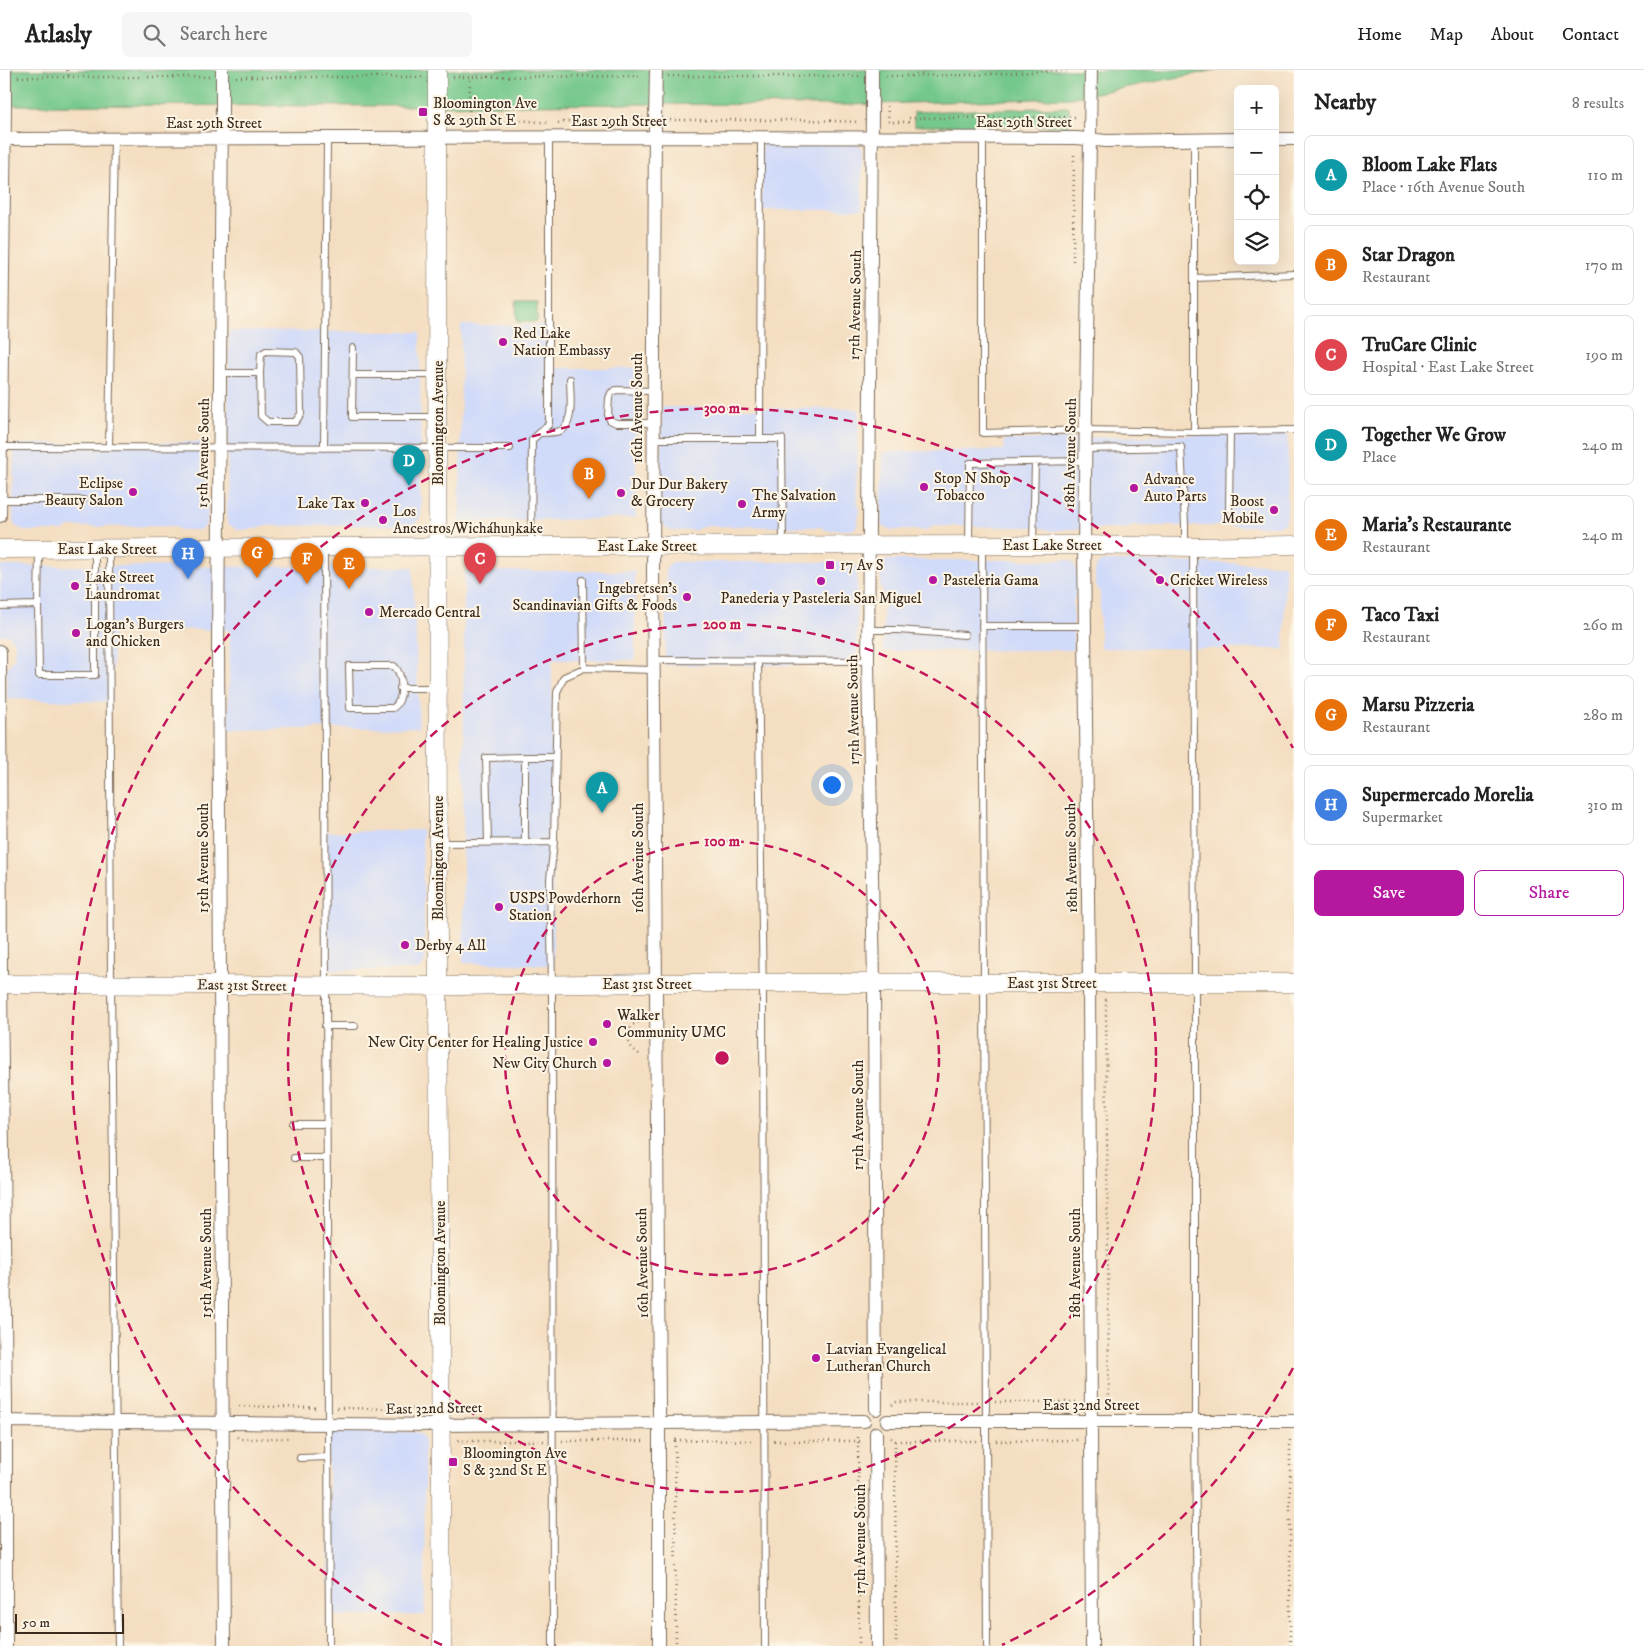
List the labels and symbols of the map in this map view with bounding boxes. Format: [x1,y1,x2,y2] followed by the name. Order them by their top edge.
[433,94,537,130] place label: Bloomington Ave S & 29th St E
[417,106,429,118] marker: Bloomington Ave S & 29th St E
[571,112,667,131] street label: East 29th Street
[976,113,1072,132] street label: East 29th Street
[166,114,262,133] street label: East 29th Street
[845,249,866,361] street label: 17th Avenue South
[513,324,612,360] place label: Red Lake Nation Embassy
[497,336,509,348] marker: Red Lake Nation Embassy
[628,353,647,463] street label: 16th Avenue South
[429,360,448,486] street label: Bloomington Avenue
[193,398,214,508] street label: 15th Avenue South
[1060,398,1081,508] street label: 18th Avenue South
[704,399,741,418] text: 300 m
[393,445,425,486] pin: D
[573,458,605,499] pin: B
[934,469,1011,505] place label: Stop N Shop Tobacco
[1144,470,1207,506] place label: Advance Auto Parts
[45,474,123,510] place label: Eclipse Beauty Salon
[631,475,728,511] place label: Dur Dur Bakery & Grocery
[918,481,930,493] marker: Stop N Shop Tobacco
[1128,482,1140,494] marker: Advance Auto Parts
[127,486,139,498] marker: Eclipse Beauty Salon
[752,486,836,522] place label: The Salvation Army
[615,487,627,499] marker: Dur Dur Bakery & Grocery
[1222,492,1264,528] place label: Boost Mobile
[297,494,356,513] place label: Lake Tax
[359,497,371,509] marker: Lake Tax
[736,498,748,510] marker: The Salvation Army
[393,502,543,538] place label: Los Ancestros/Wicháhuŋkake
[1268,504,1280,516] marker: Boost Mobile
[377,514,389,526] marker: Los Ancestros/Wicháhuŋkake
[1002,536,1102,555] street label: East Lake Street
[241,537,273,578] pin: G
[597,537,697,556] street label: East Lake Street
[172,538,204,579] pin: H
[57,540,157,559] street label: East Lake Street
[291,543,323,584] pin: F
[464,543,496,584] pin: C
[333,548,365,589] pin: E
[840,556,884,575] place label: 17 Av S
[824,559,836,571] marker: 17 Av S
[85,568,160,604] place label: Lake Street Laundromat
[943,571,1039,590] place label: Pasteleria Gama
[1170,571,1267,590] place label: Cricket Wireless
[927,574,939,586] marker: Pasteleria Gama
[1154,574,1166,586] marker: Cricket Wireless
[815,575,827,587] marker: Panederia y Pasteleria San Miguel
[512,579,677,615] place label: Ingebretsen's Scandinavian Gifts & Foods
[69,580,81,592] marker: Lake Street Laundromat
[720,589,922,608] place label: Panederia y Pasteleria San Miguel
[681,591,693,603] marker: Ingebretsen's Scandinavian Gifts & Foods
[379,603,481,622] place label: Mercado Central
[363,606,375,618] marker: Mercado Central
[86,615,184,651] place label: Logan's Burgers and Chicken
[703,615,742,634] text: 200 m
[70,627,82,639] marker: Logan's Burgers and Chicken
[843,654,864,766] street label: 17th Avenue South
[586,772,618,813] pin: A
[819,772,845,798] your location
[429,795,448,921] street label: Bloomington Avenue
[1061,802,1082,913] street label: 18th Avenue South
[194,803,213,913] street label: 15th Avenue South
[629,803,648,913] street label: 16th Avenue South
[704,832,741,851] text: 100 m
[509,889,621,925] place label: USPS Powderhorn Station
[493,901,505,913] marker: USPS Powderhorn Station
[415,936,486,955] place label: Derby 4 All
[399,939,411,951] marker: Derby 4 All
[1007,974,1097,993] street label: East 31st Street
[197,975,287,996] street label: East 31st Street
[602,975,692,994] street label: East 31st Street
[616,1006,726,1042] place label: Walker Community UMC
[601,1018,613,1030] marker: Walker Community UMC
[368,1033,583,1052] place label: New City Center for Healing Justice
[587,1036,599,1048] marker: New City Center for Healing Justice
[713,1049,731,1067] centre of rings
[492,1054,597,1073] place label: New City Church
[601,1057,613,1069] marker: New City Church
[849,1059,868,1170] street label: 17th Avenue South
[431,1200,450,1326] street label: Bloomington Avenue
[632,1207,653,1318] street label: 16th Avenue South
[197,1208,216,1318] street label: 15th Avenue South
[1066,1208,1085,1318] street label: 18th Avenue South
[826,1340,947,1376] place label: Latvian Evangelical Lutheran Church
[810,1352,822,1364] marker: Latvian Evangelical Lutheran Church
[1043,1396,1140,1415] street label: East 32nd Street
[385,1398,483,1419] street label: East 32nd Street
[463,1444,567,1480] place label: Bloomington Ave S & 32nd St E
[447,1456,459,1468] marker: Bloomington Ave S & 32nd St E
[851,1483,870,1594] street label: 17th Avenue South
[15,1611,124,1634] scale bar

